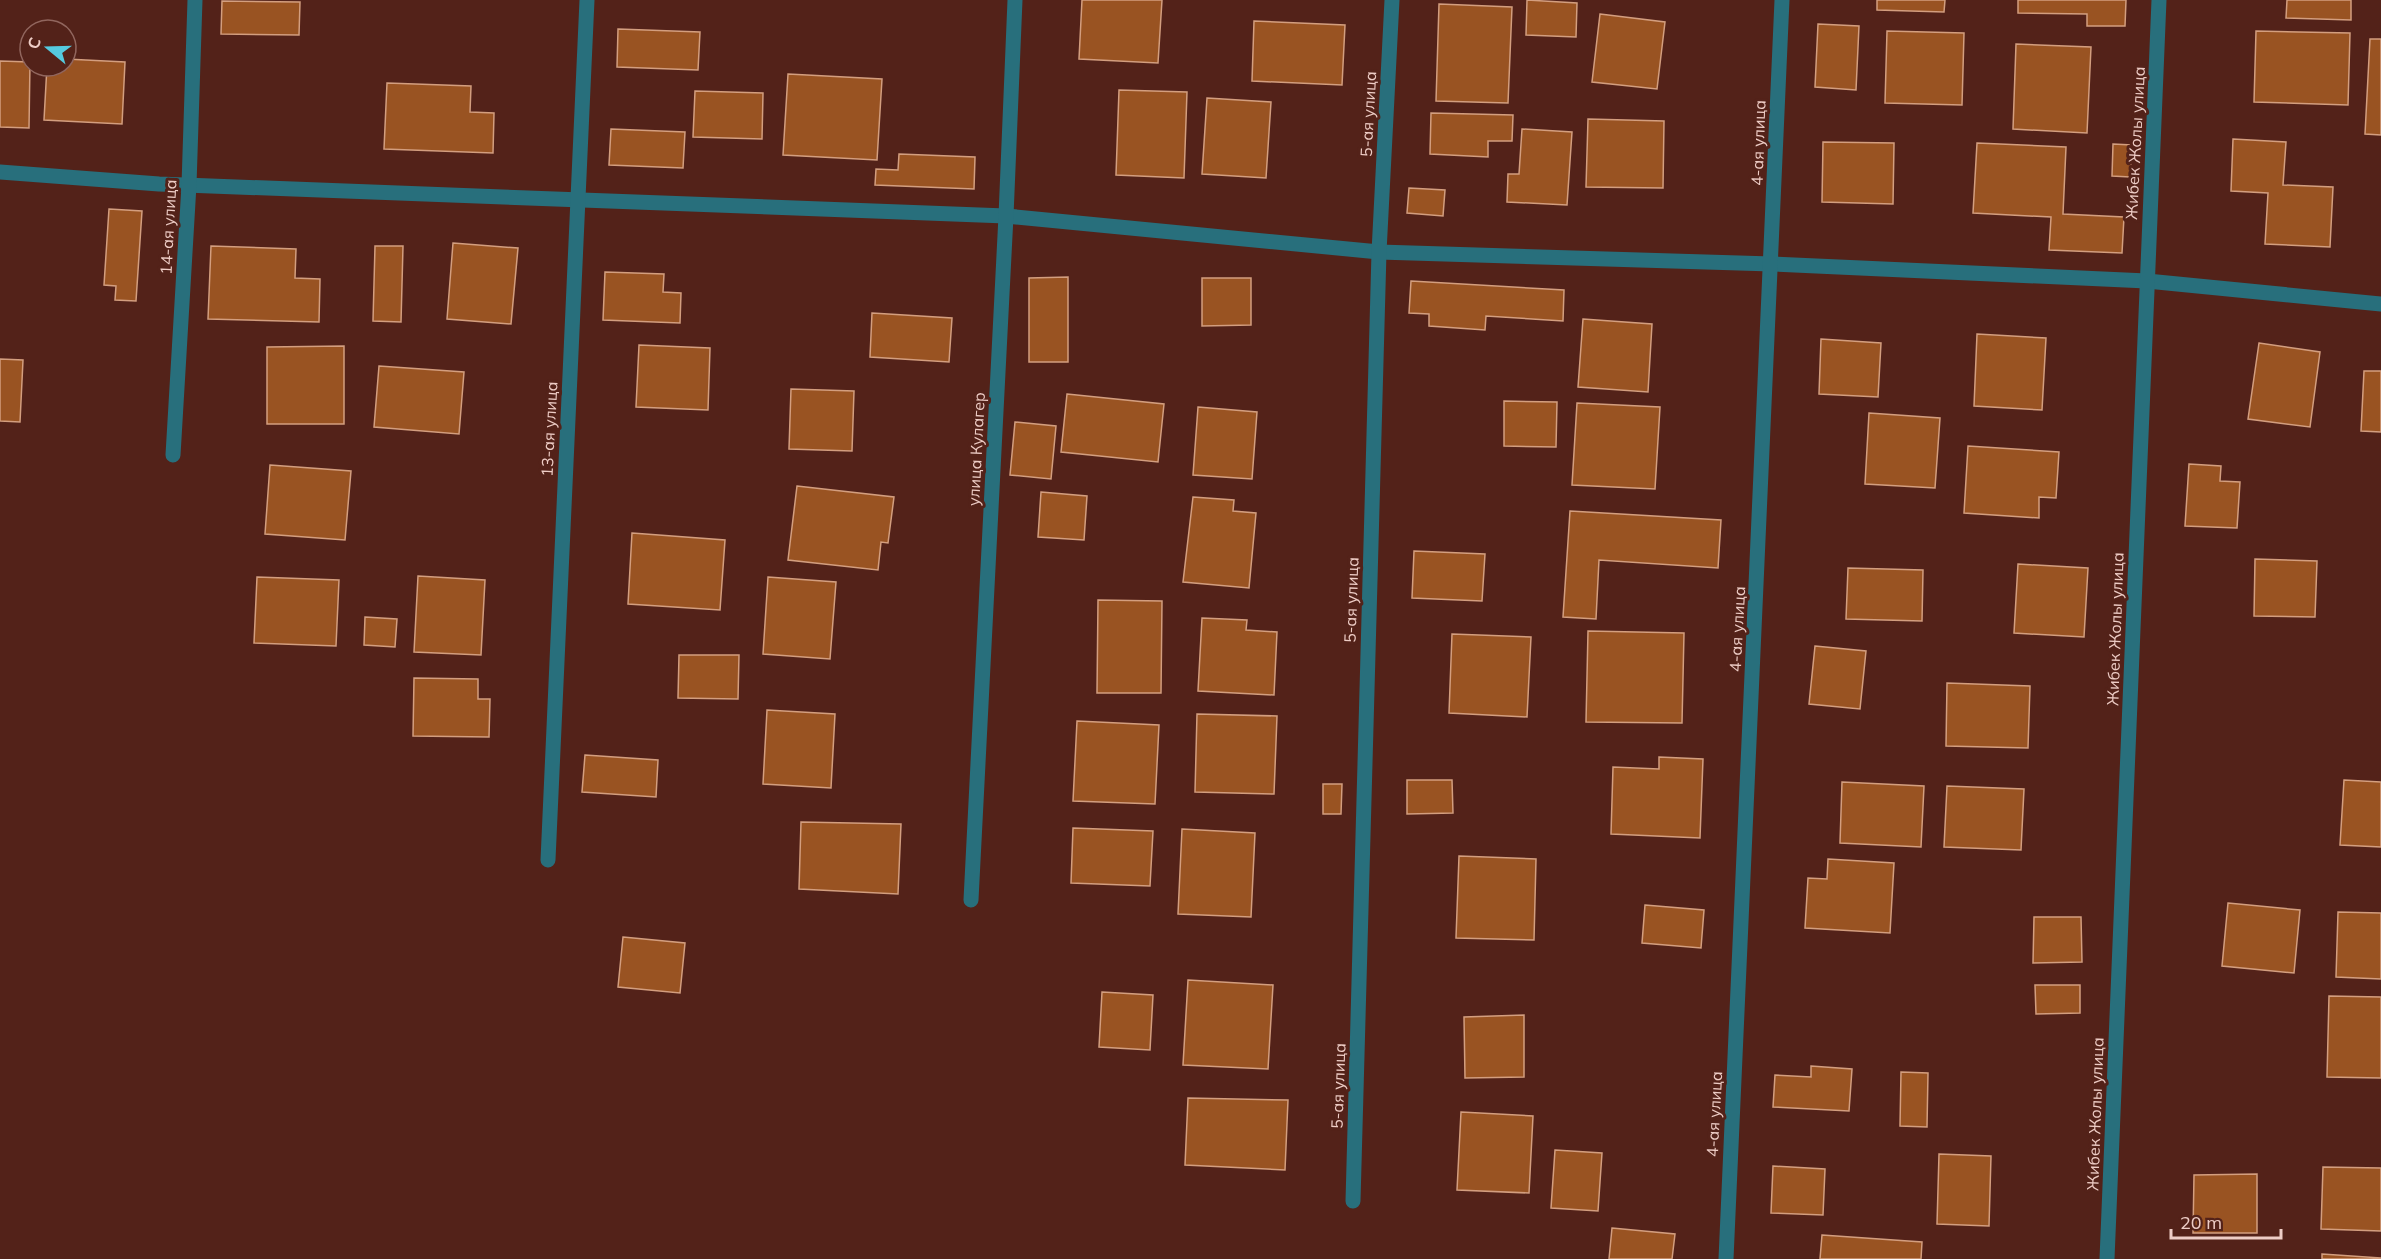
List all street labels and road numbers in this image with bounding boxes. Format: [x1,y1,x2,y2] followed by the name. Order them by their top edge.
[2121,66,2149,220] street label: Жибек Жолы улица
[1356,71,1380,157] street label: 5-ая улица
[1747,100,1769,186] street label: 4-ая улица
[156,179,180,275] street label: 14-ая улица
[537,381,561,477] street label: 13-ая улица
[963,392,989,506] street label: улица Кулагер
[2102,552,2128,706] street label: Жибек Жолы улица
[1340,557,1362,643] street label: 5-ая улица
[1725,586,1749,672] street label: 4-ая улица
[2082,1037,2108,1191] street label: Жибек Жолы улица
[1327,1043,1349,1129] street label: 5-ая улица
[1702,1071,1726,1157] street label: 4-ая улица

